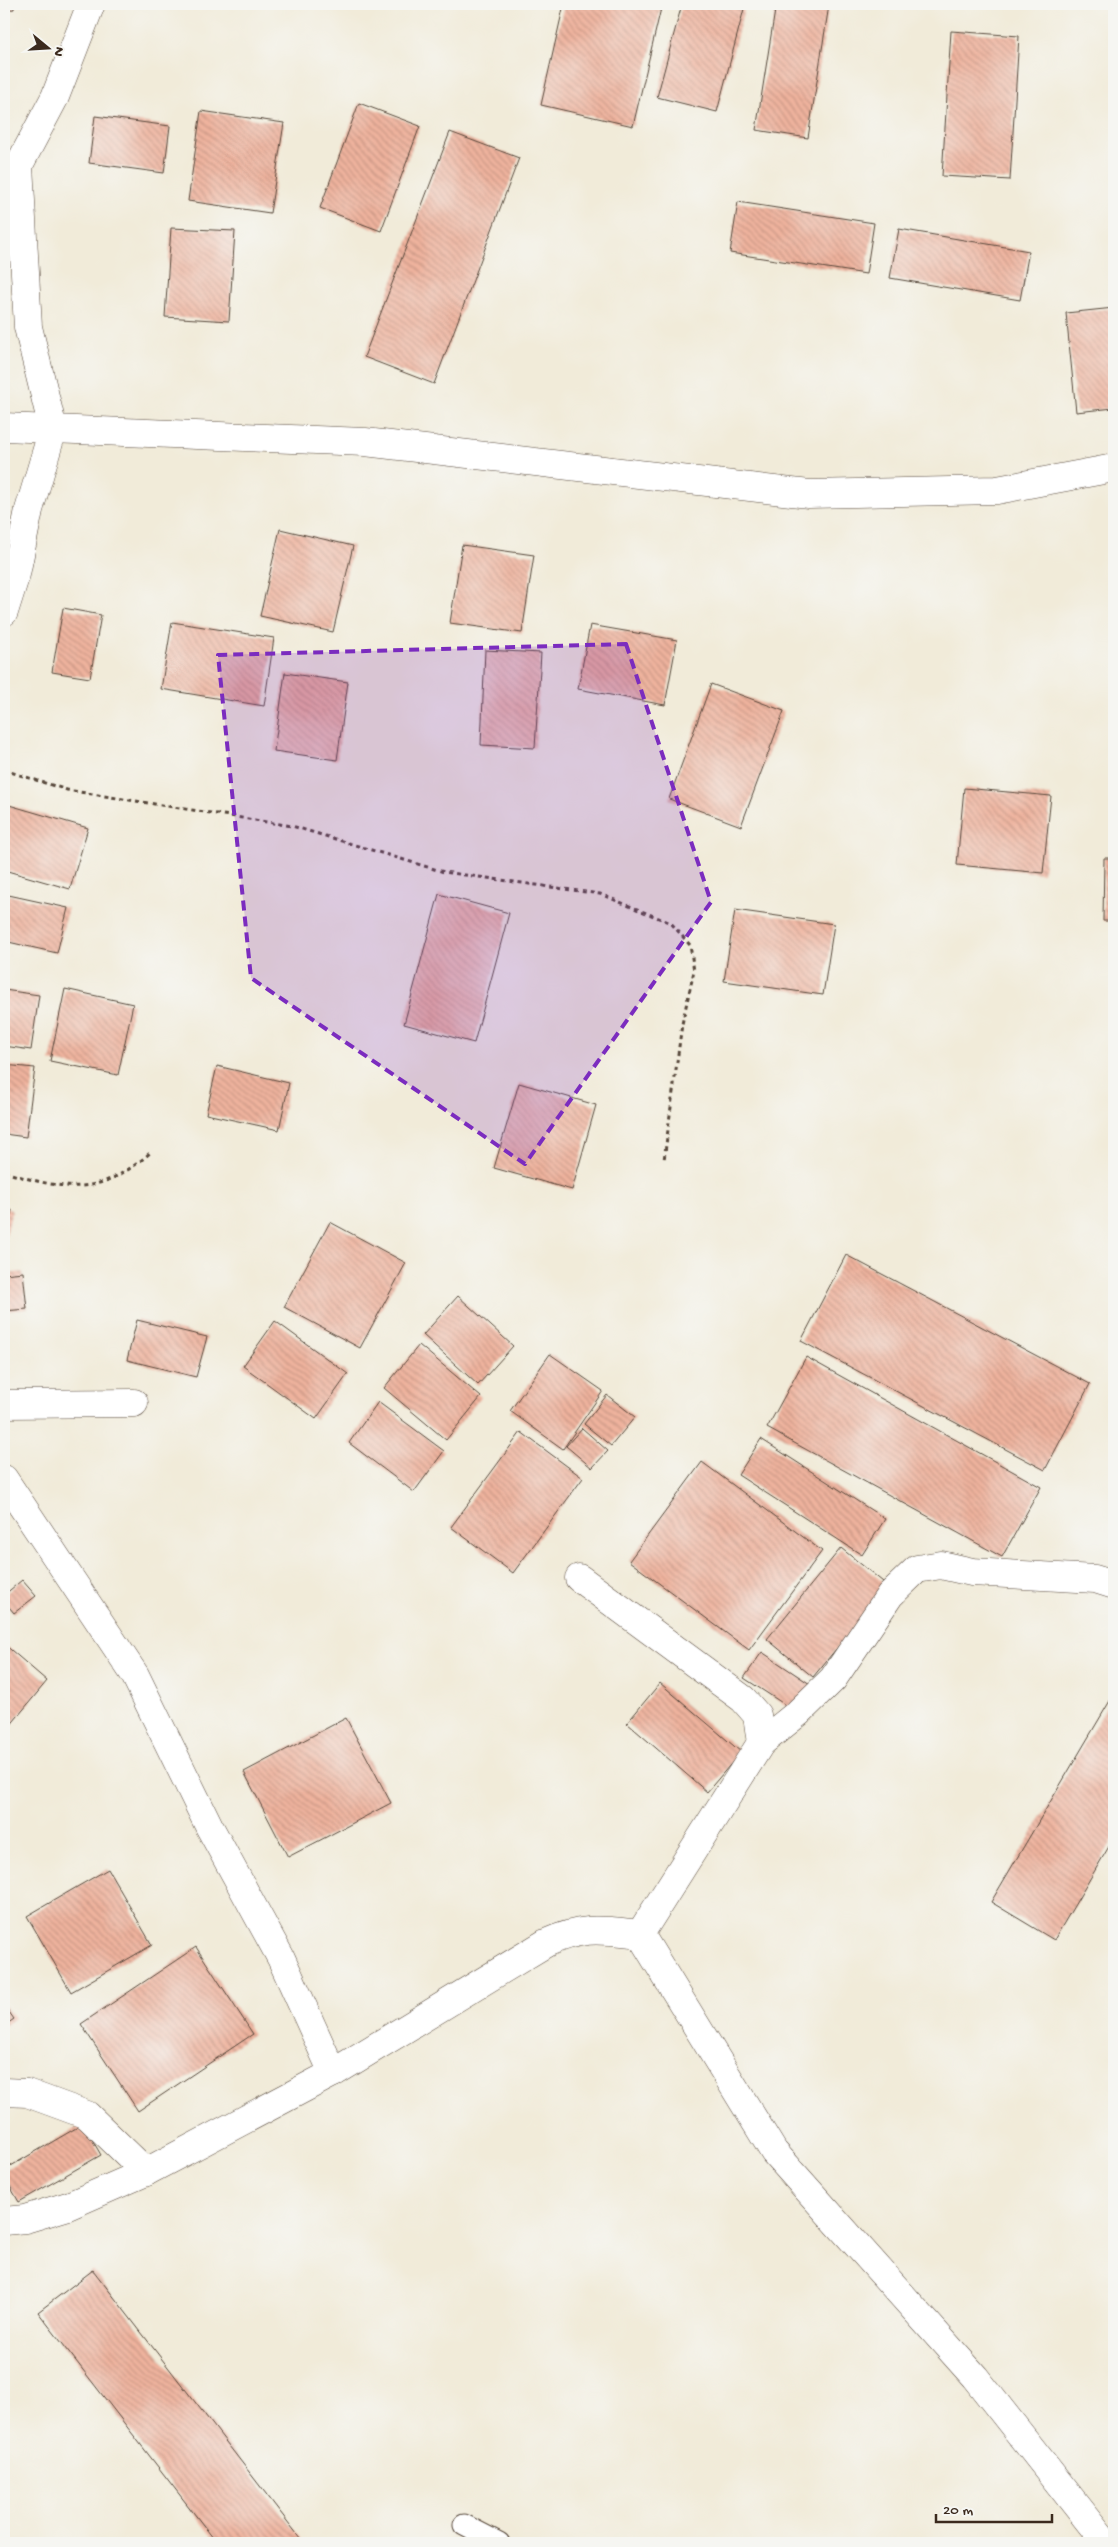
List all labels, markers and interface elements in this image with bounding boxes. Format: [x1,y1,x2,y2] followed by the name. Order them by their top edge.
[22,22,72,72] north arrow
[48,44,67,58] text: N
[936,2492,1052,2524] scale bar
[943,2502,973,2520] text: 20 m

